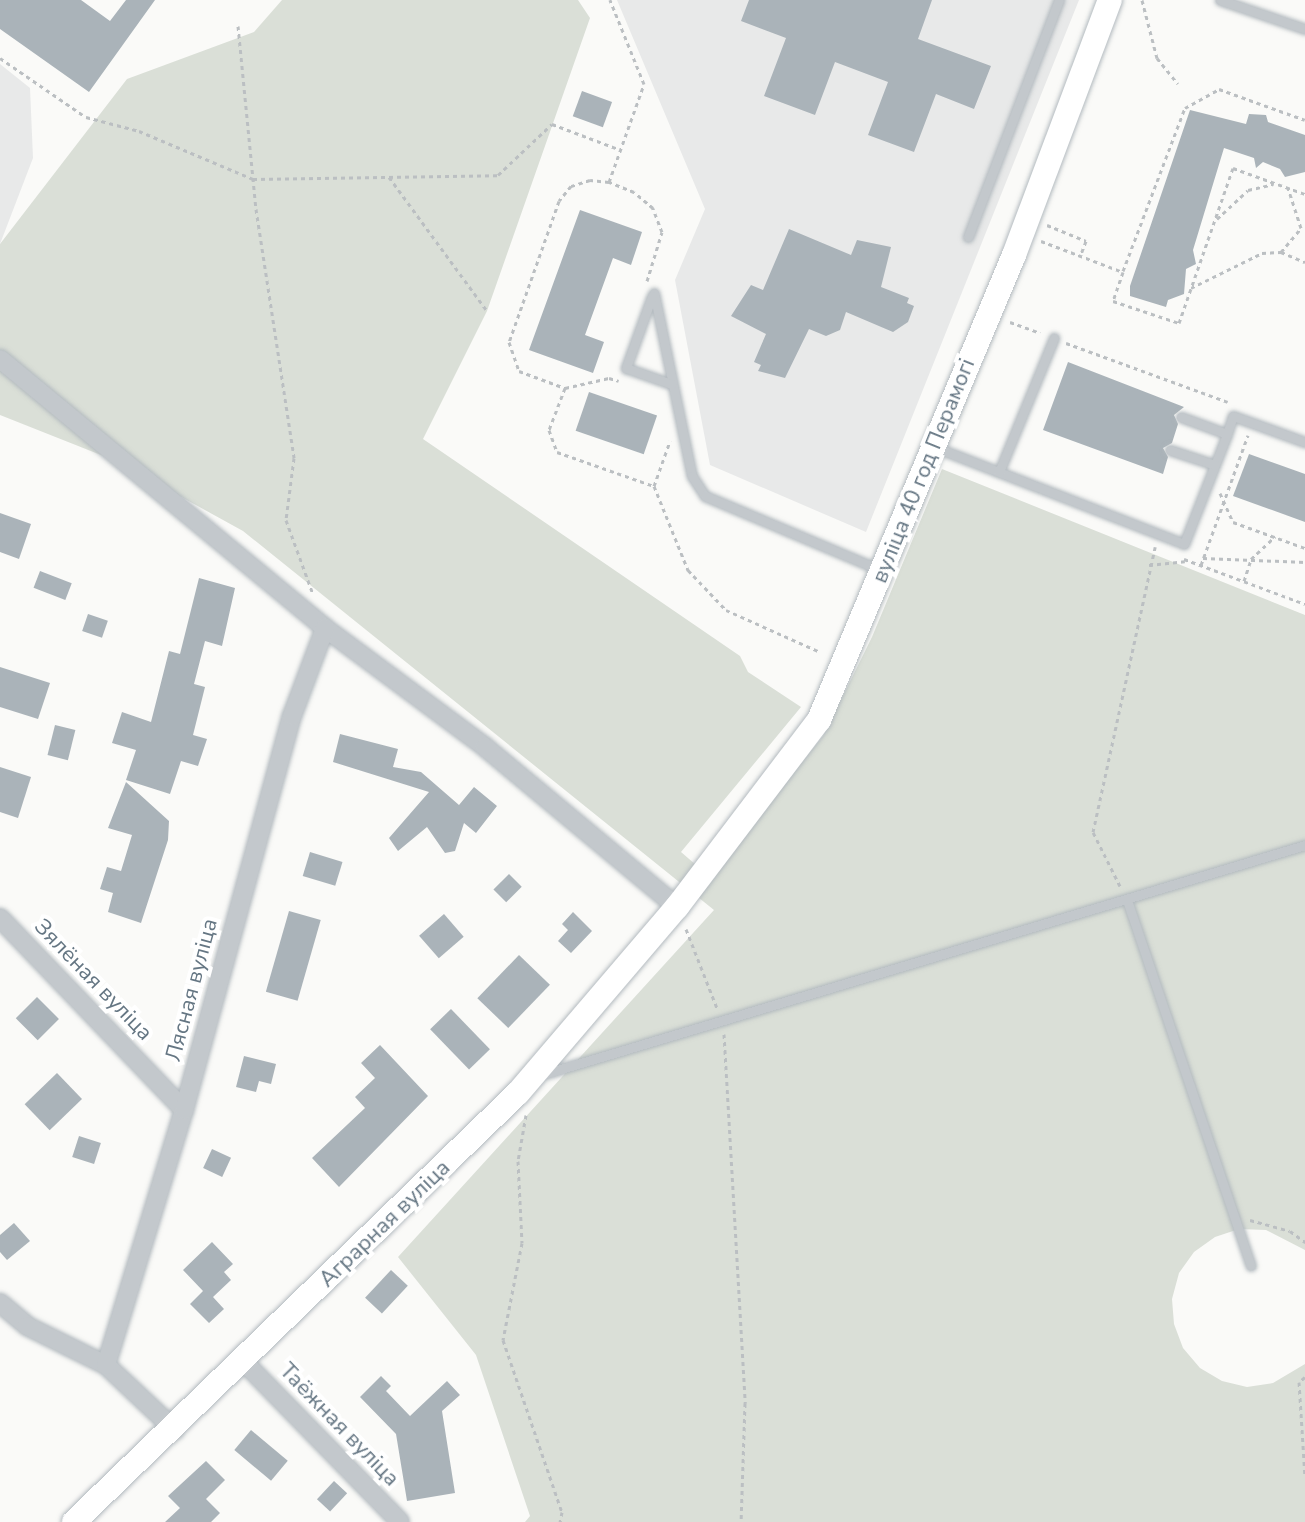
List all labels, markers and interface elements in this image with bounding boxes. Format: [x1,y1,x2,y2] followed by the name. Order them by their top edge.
[867,355,981,587] street label: вуліца 40 год Перамогі
[28,914,158,1046] street label: Зялёная вуліца
[160,916,224,1064] street label: Лясная вуліца
[314,1155,456,1293] street label: Аграрная вуліца
[274,1358,404,1492] street label: Таёжная вуліца

